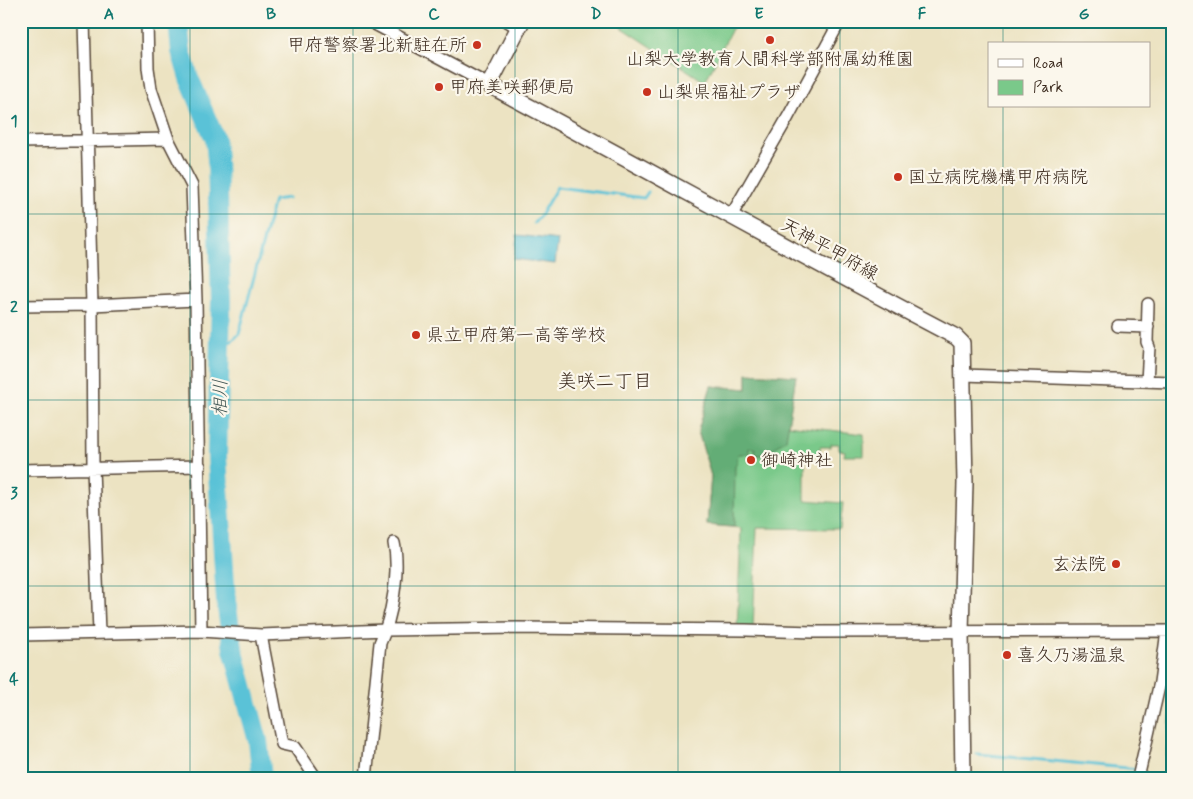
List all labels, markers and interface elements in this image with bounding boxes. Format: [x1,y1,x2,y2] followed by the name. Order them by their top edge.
[104,4,114,25] text: A
[266,4,276,25] text: B
[428,4,440,25] text: C
[590,4,602,25] text: D
[754,4,764,25] text: E
[918,4,927,25] text: F
[1079,4,1090,25] text: G
[287,34,467,58] place label: 甲府警察署北新駐在所
[764,34,776,46] marker: 山梨大学教育人間科学部附属幼稚園
[471,39,483,51] marker: 甲府警察署北新駐在所
[988,42,1150,108] legend
[626,48,914,72] place label: 山梨大学教育人間科学部附属幼稚園
[1033,54,1063,74] text: Road
[449,76,575,100] place label: 甲府美咲郵便局
[1033,78,1063,98] text: Park
[433,81,445,93] marker: 甲府美咲郵便局
[657,81,801,105] place label: 山梨県福祉プラザ
[641,86,653,98] marker: 山梨県福祉プラザ
[10,111,18,132] text: 1
[908,166,1088,190] place label: 国立病院機構甲府病院
[892,171,904,183] marker: 国立病院機構甲府病院
[776,213,883,287] street label: 天神平甲府線
[10,297,18,318] text: 2
[426,324,606,348] place label: 県立甲府第一高等学校
[410,329,422,341] marker: 県立甲府第一高等学校
[557,369,653,394] district label: 美咲二丁目
[208,379,233,417] water label: 相川
[761,449,833,473] place label: 御崎神社
[745,454,757,466] marker: 御崎神社
[10,483,18,504] text: 3
[1052,553,1106,577] place label: 玄法院
[1110,558,1122,570] marker: 玄法院
[1017,644,1125,668] place label: 喜久乃湯温泉
[1001,649,1013,661] marker: 喜久乃湯温泉
[9,669,19,690] text: 4

